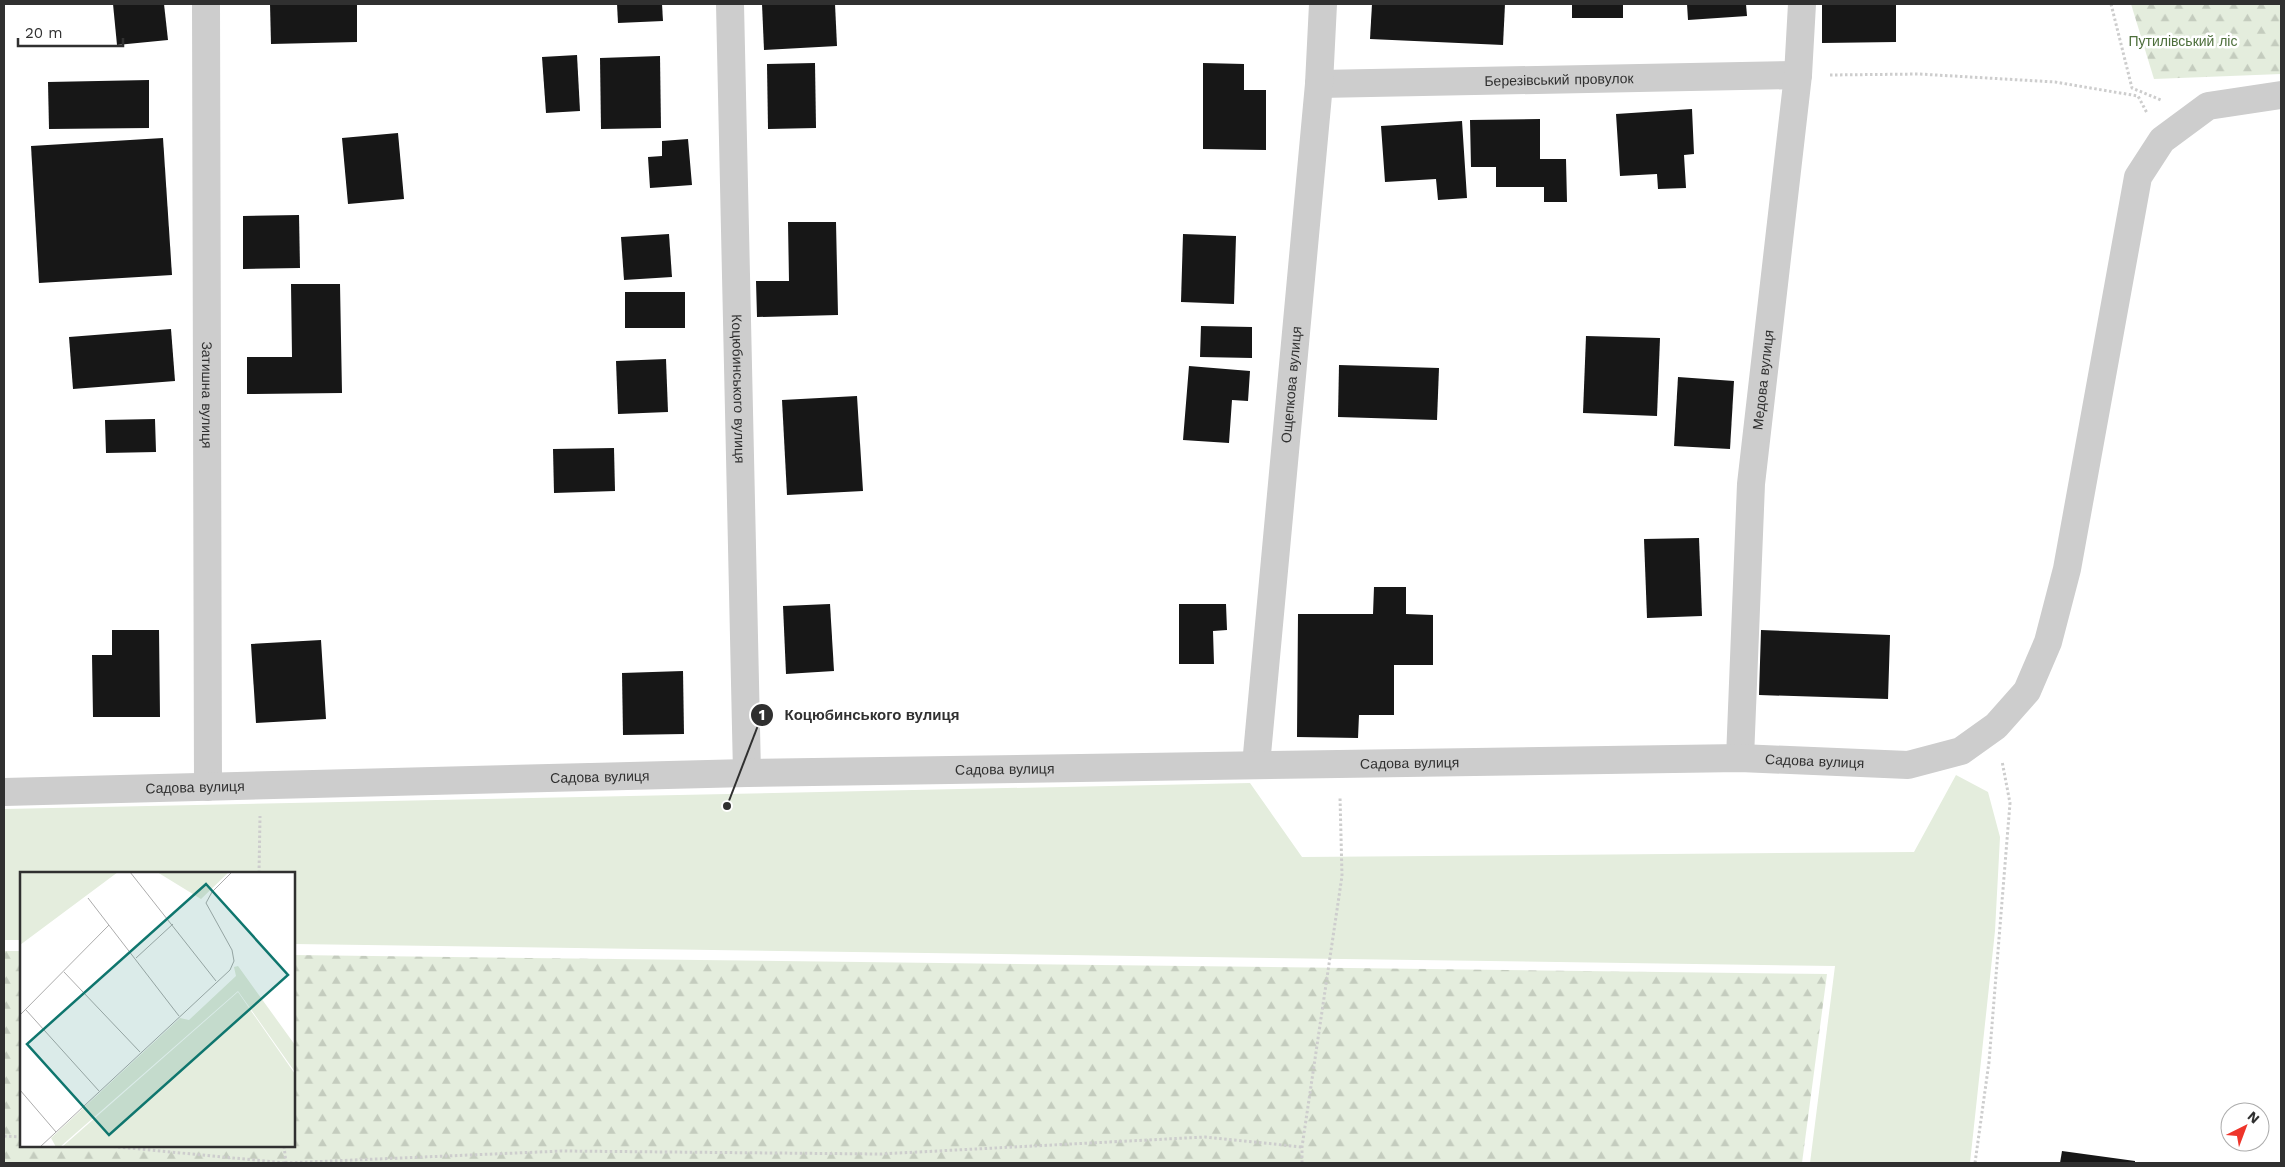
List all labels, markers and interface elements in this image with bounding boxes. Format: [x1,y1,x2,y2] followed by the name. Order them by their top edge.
[18,15,122,47] scale bar
[25,24,63,42] text: 20 m
[2129,33,2237,49] park label: Путилівський ліс
[1484,70,1635,89] street label: Березівський провулок
[729,314,748,464] street label: Коцюбинського вулиця
[1278,326,1305,444] street label: Ощепкова вулиця
[1749,329,1777,431] street label: Медова вулиця
[199,341,215,449] street label: Затишна вулиця
[750,700,970,730] callout: Коцюбинського вулиця
[759,706,765,724] text: 1
[785,706,959,724] text: Коцюбинського вулиця
[1765,751,1865,771] street label: Садова вулиця
[1360,754,1459,772] street label: Садова вулиця
[955,760,1055,778] street label: Садова вулиця
[550,767,650,786] street label: Садова вулиця
[145,778,245,796] street label: Садова вулиця
[20,872,295,1147] inset map
[2220,1102,2270,1152] north arrow
[2244,1108,2263,1127] text: N

